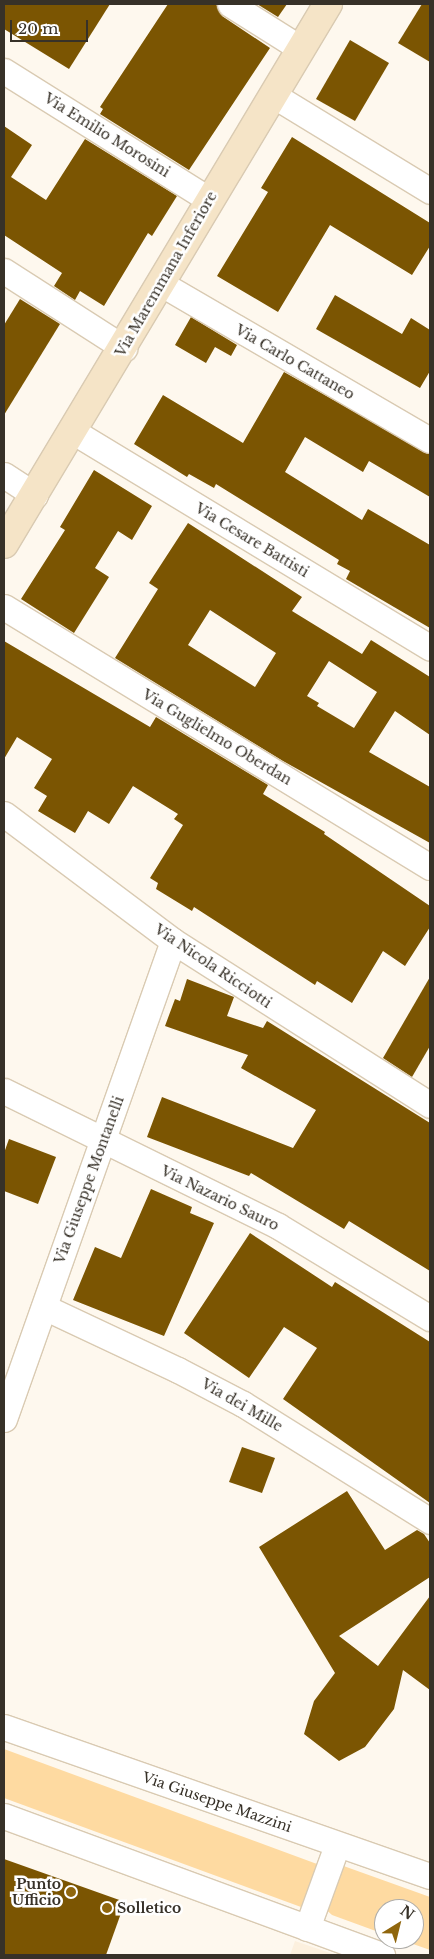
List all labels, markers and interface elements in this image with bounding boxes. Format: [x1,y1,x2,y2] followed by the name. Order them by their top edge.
[12,10,90,42] scale bar
[18,19,58,38] text: 20 m
[41,89,173,181] street label: Via Emilio Morosini
[112,188,220,360] street label: Via Maremmana Inferiore
[232,321,358,403] street label: Via Carlo Cattaneo
[192,499,312,581] street label: Via Cesare Battisti
[139,686,295,788] street label: Via Guglielmo Oberdan
[151,921,275,1011] street label: Via Nicola Ricciotti
[51,1094,127,1266] street label: Via Giuseppe Montanelli
[158,1162,282,1234] street label: Via Nazario Sauro
[198,1375,286,1435] street label: Via dei Mille
[140,1769,294,1835] street label: Via Giuseppe Mazzini
[12,1876,61,1908] place label: Punto Ufficio
[65,1886,77,1898] marker: Punto Ufficio
[374,1899,424,1949] north arrow
[117,1900,181,1916] place label: Solletico
[101,1902,113,1914] marker: Solletico
[397,1902,418,1924] text: N

